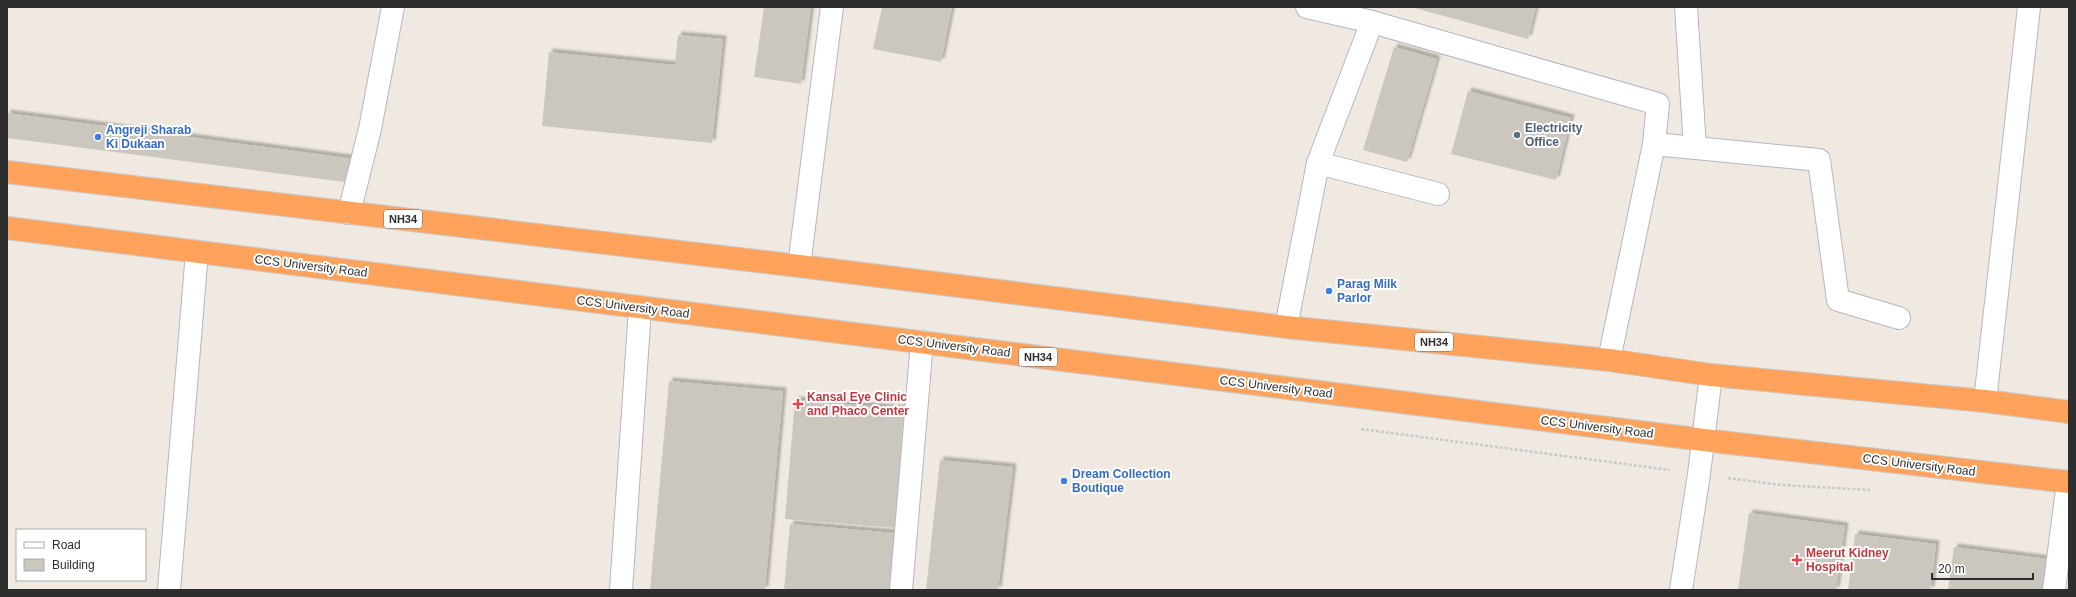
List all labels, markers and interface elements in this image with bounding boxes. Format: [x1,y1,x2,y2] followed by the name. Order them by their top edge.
[1525,121,1583,149] place label: Electricity Office
[106,123,191,151] place label: Angreji Sharab Ki Dukaan
[1512,130,1522,140] marker: Electricity Office
[93,132,103,142] marker: Angreji Sharab Ki Dukaan
[384,210,422,228] road number: NH34
[254,252,368,280] street label: CCS University Road
[1337,277,1397,305] place label: Parag Milk Parlor
[1324,286,1334,296] marker: Parag Milk Parlor
[576,293,690,321] street label: CCS University Road
[897,332,1011,360] street label: CCS University Road
[1415,333,1453,351] road number: NH34
[1019,348,1057,366] road number: NH34
[1219,373,1333,401] street label: CCS University Road
[807,390,909,418] place label: Kansal Eye Clinic and Phaco Center
[792,398,804,410] marker: Kansal Eye Clinic and Phaco Center
[1540,413,1654,441] street label: CCS University Road
[1862,451,1976,479] street label: CCS University Road
[1072,467,1171,495] place label: Dream Collection Boutique
[1059,476,1069,486] marker: Dream Collection Boutique
[16,529,146,581] legend
[52,538,81,552] text: Road
[1806,546,1889,574] place label: Meerut Kidney Hospital
[1791,554,1803,566] marker: Meerut Kidney Hospital
[1932,555,2033,581] scale bar
[52,558,95,572] text: Building
[1938,562,1965,576] text: 20 m

